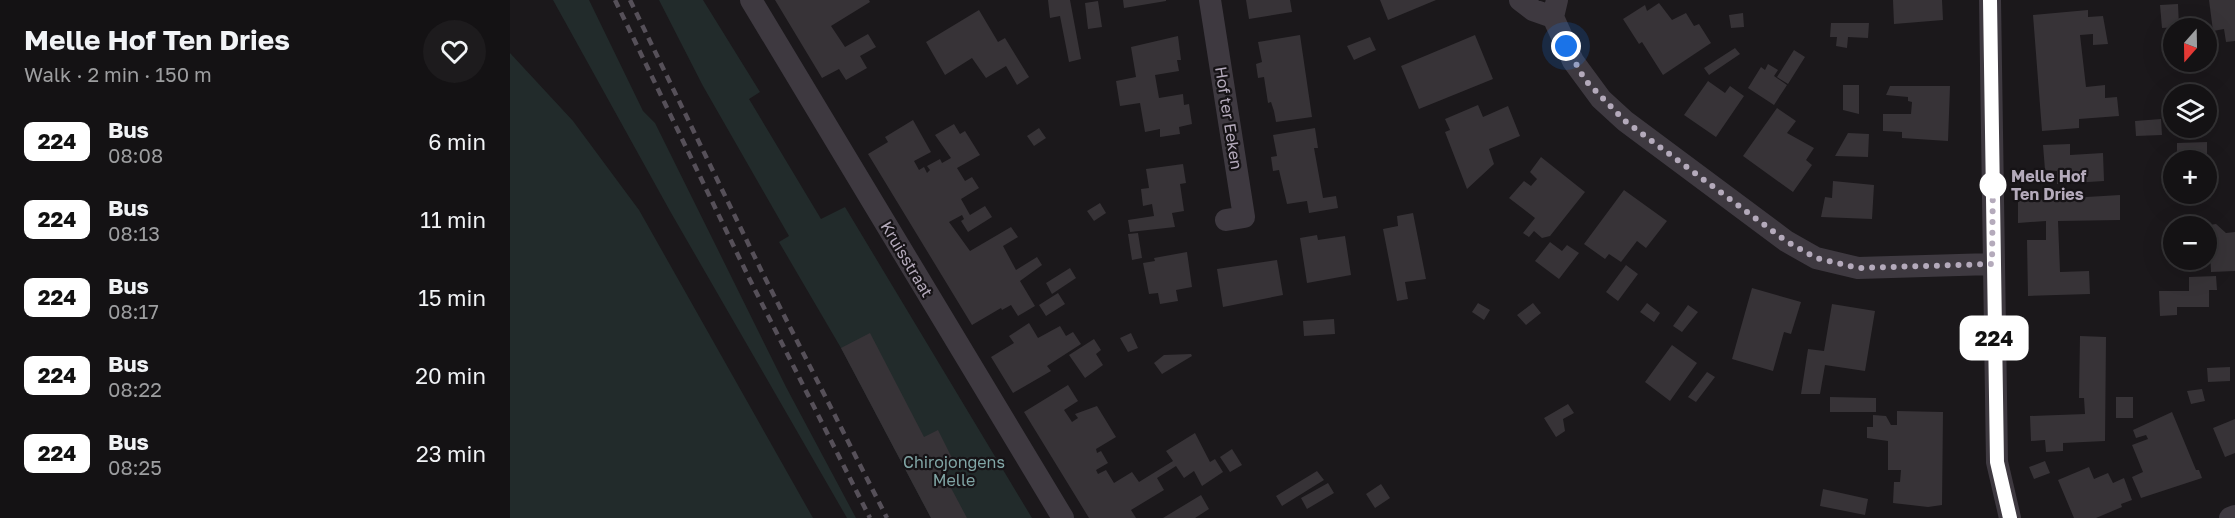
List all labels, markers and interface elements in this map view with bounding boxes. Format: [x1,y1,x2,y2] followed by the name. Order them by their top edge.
[2163,18,2217,72] north arrow
[2163,18,2217,270] map controls
[423,20,486,83] button: heart
[24,23,290,56] text: Melle Hof Ten Dries
[1551,31,1581,61] your location
[24,62,212,86] text: Walk · 2 min · 150 m
[1211,65,1247,171] street label: Hof ter Eeken
[2163,84,2217,138] button: layers
[108,116,149,143] text: Bus
[38,128,76,154] text: 224
[428,128,486,155] text: 6 min
[108,143,163,167] text: 08:08
[2163,150,2217,204] button: +
[2011,166,2086,204] place label: Melle Hof Ten Dries
[1980,172,2006,198] marker: Melle Hof Ten Dries
[108,194,149,221] text: Bus
[38,206,76,232] text: 224
[420,206,486,233] text: 11 min
[2163,216,2217,270] button: −
[877,217,937,301] street label: Kruisstraat
[108,221,160,245] text: 08:13
[108,272,149,299] text: Bus
[38,284,76,310] text: 224
[418,284,486,311] text: 15 min
[108,299,159,323] text: 08:17
[1960,318,2028,358] line badge: 224
[1975,325,2013,351] text: 224
[108,350,149,377] text: Bus
[38,362,76,388] text: 224
[415,362,486,389] text: 20 min
[108,377,162,401] text: 08:22
[108,428,149,455] text: Bus
[38,440,76,466] text: 224
[416,440,486,467] text: 23 min
[903,452,1005,490] park label: Chirojongens Melle
[108,455,162,479] text: 08:25

